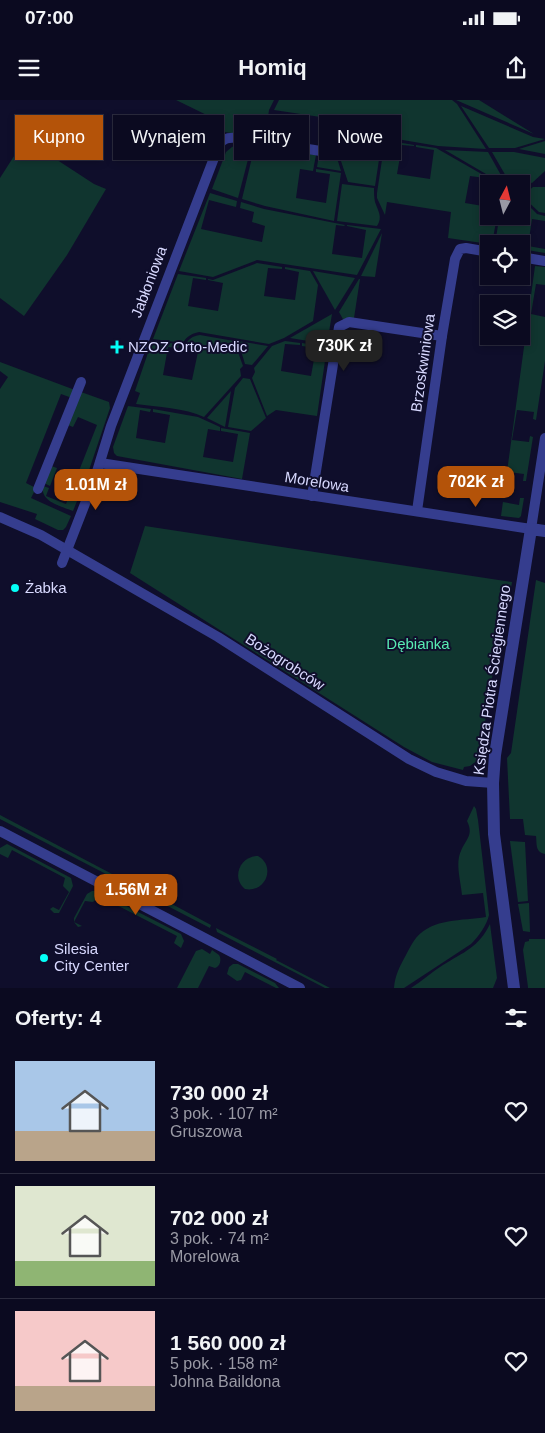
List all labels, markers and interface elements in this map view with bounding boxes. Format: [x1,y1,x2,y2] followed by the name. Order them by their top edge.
[25,7,74,28] text: 07:00
[15,54,43,82] icon: menu
[502,54,530,82] icon: share
[238,55,307,80] text: Homiq
[15,115,103,160] chip: Kupno
[113,115,224,160] chip: Wynajem
[234,115,309,160] chip: Filtry
[319,115,401,160] chip: Nowe
[480,175,530,225] north arrow
[480,175,530,345] map controls
[480,235,530,285] button: locate
[127,243,170,320] street label: Jabłoniowa
[480,295,530,345] button: layers
[407,312,438,413] street label: Brzoskwiniowa
[298,330,390,372] pin: 730K zł
[316,337,372,354] text: 730K zł
[128,338,248,355] place label: NZOZ Orto-Medic
[110,340,124,354] marker: NZOZ Orto-Medic
[430,466,522,508] pin: 702K zł
[44,468,148,511] pin: 1.01M zł
[284,468,351,495] street label: Morelowa
[448,473,504,490] text: 702K zł
[65,476,127,493] text: 1.01M zł
[25,579,67,596] place label: Żabka
[9,582,21,594] marker: Żabka
[470,584,513,776] street label: Księdza Piotra Ściegiennego
[243,630,328,694] street label: Bożogrobców
[386,635,450,652] park label: Dębianka
[84,874,188,916] pin: 1.56M zł
[105,881,167,898] text: 1.56M zł
[54,940,129,974] place label: Silesia City Center
[38,952,50,964] marker: Silesia City Center
[502,1004,530,1032] icon: filters
[15,1006,101,1029] text: Oferty: 4
[55,1081,115,1141] icon: home
[170,1081,268,1104] text: 730 000 zł
[502,1097,530,1125] icon: heart
[170,1105,278,1122] text: 3 pok. · 107 m²
[170,1123,242,1140] text: Gruszowa
[55,1206,115,1266] icon: home
[170,1206,268,1229] text: 702 000 zł
[502,1222,530,1250] icon: heart
[170,1230,269,1247] text: 3 pok. · 74 m²
[170,1248,239,1265] text: Morelowa
[55,1331,115,1391] icon: home
[170,1331,286,1354] text: 1 560 000 zł
[502,1347,530,1375] icon: heart
[170,1355,278,1372] text: 5 pok. · 158 m²
[170,1373,280,1390] text: Johna Baildona

